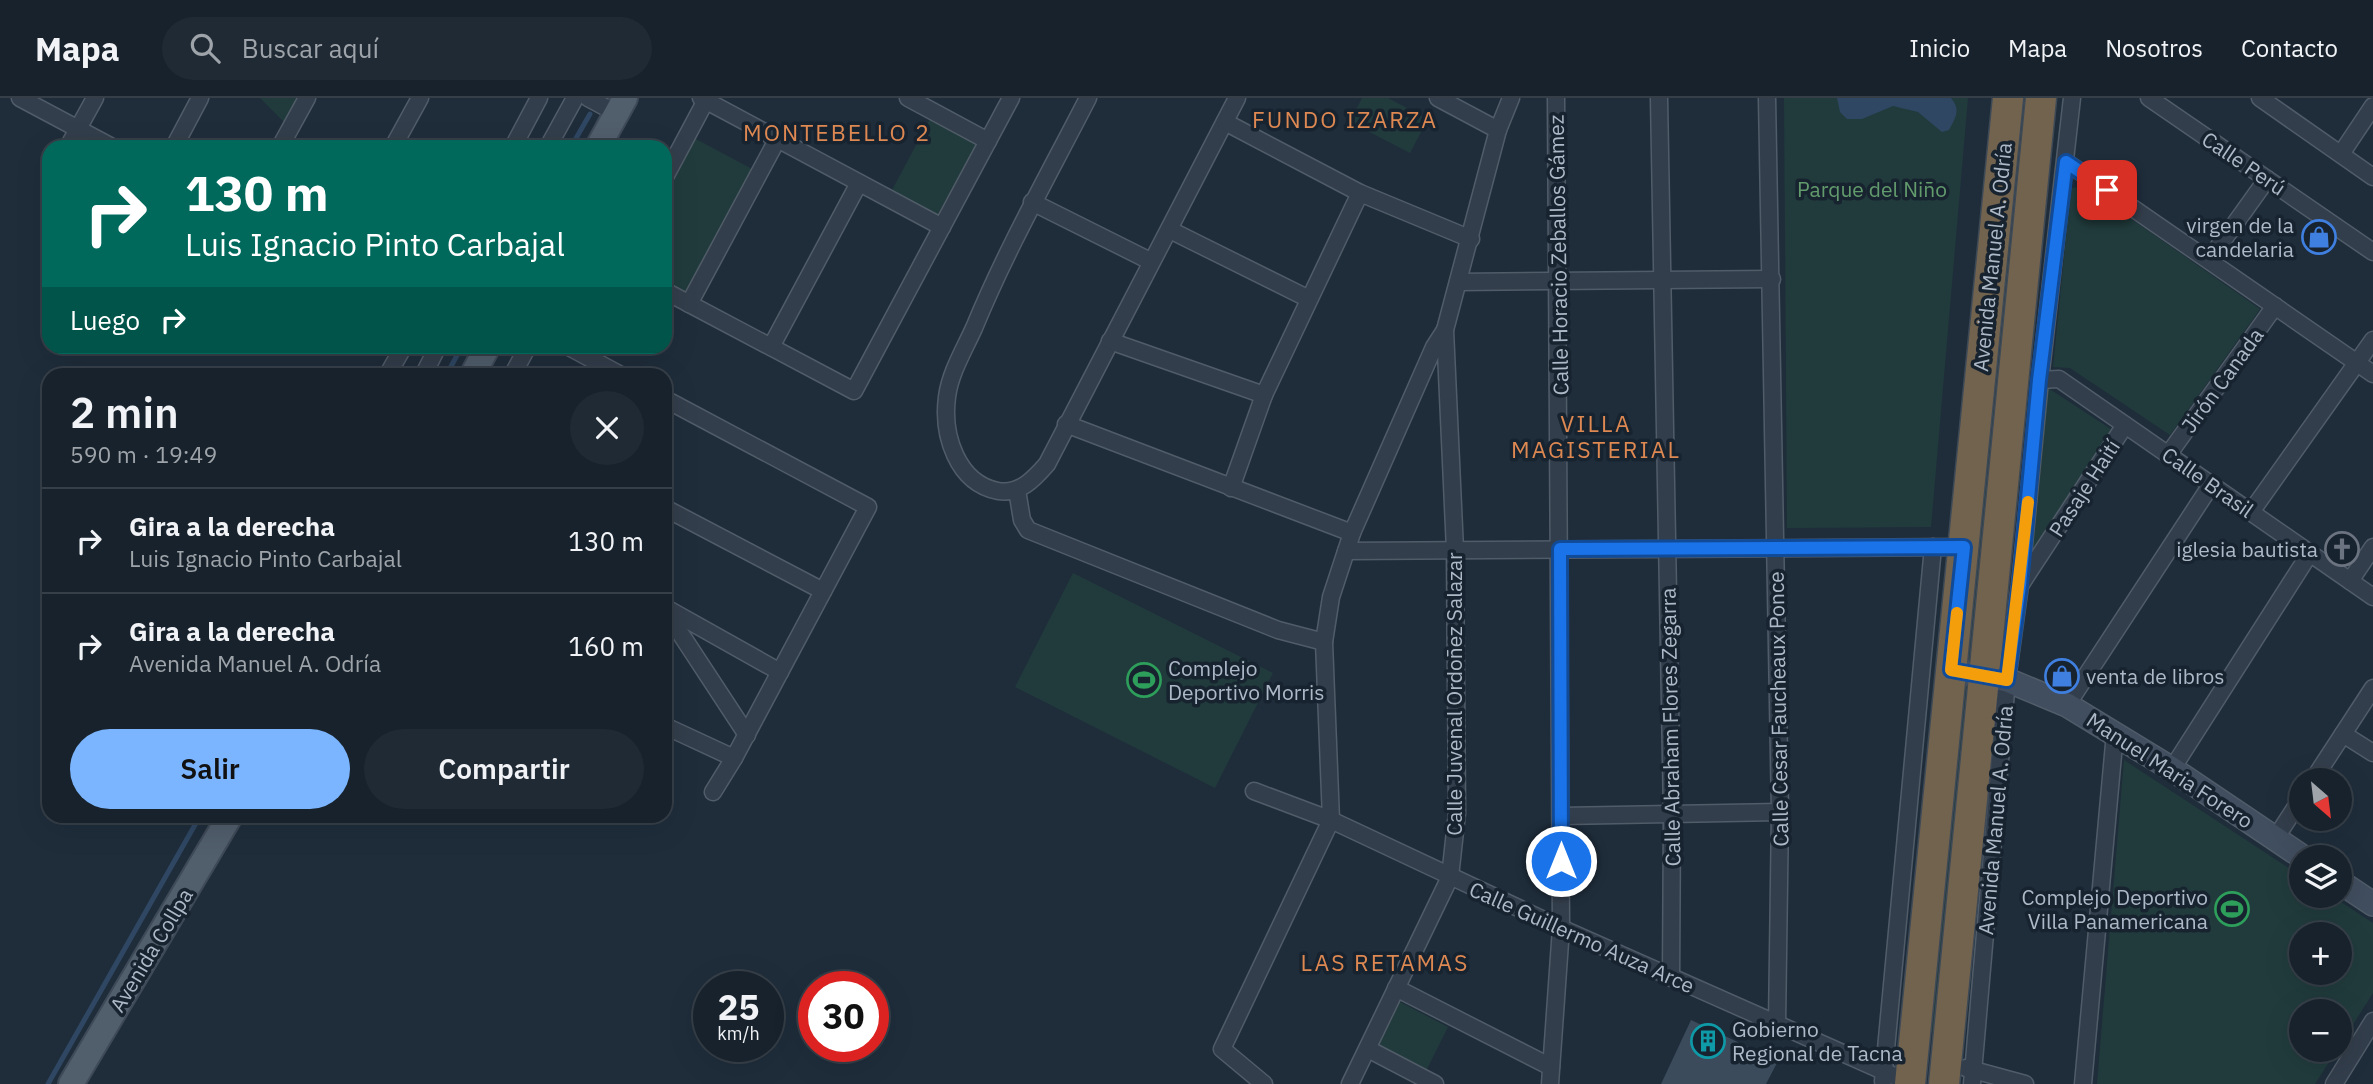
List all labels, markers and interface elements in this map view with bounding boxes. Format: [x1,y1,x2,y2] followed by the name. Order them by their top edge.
[162,17,652,80] search box
[35,27,120,70] text: Mapa
[186,29,224,67] icon: search
[242,31,379,65] text: Buscar aquí
[1909,32,1970,64] text: Inicio
[2008,32,2067,64] text: Mapa
[2105,32,2203,64] text: Nosotros
[2241,32,2338,64] text: Contacto
[1252,104,1438,134] district label: FUNDO IZARZA
[1542,114,1574,396] street label: Calle Horacio Zeballos Gámez
[743,117,931,147] district label: MONTEBELLO 2
[2197,125,2291,201] street label: Calle Perú
[1966,141,2018,373] street label: Avenida Manuel A. Odría
[2077,160,2137,220] pin
[185,161,329,224] text: 130 m
[70,168,161,259] icon: right
[2088,171,2126,209] icon: arrive
[1797,175,1947,203] park label: Parque del Niño
[2186,211,2294,263] place label: virgen de la candelaria
[2300,218,2338,256] shop icon: virgen de la candelaria
[185,223,565,265] text: Luis Ignacio Pinto Carbajal
[154,301,192,339] icon: right
[70,303,140,337] text: Luego
[2175,322,2269,438] street label: Jirón Canada
[70,385,179,440] text: 2 min
[570,391,644,465] button: close
[1511,408,1681,464] district label: VILLA MAGISTERIAL
[2042,434,2126,542] street label: Pasaje Haití
[70,439,217,469] text: 590 m · 19:49
[2157,440,2260,524] street label: Calle Brasil
[129,509,335,543] text: Gira a la derecha
[70,522,108,560] icon: right
[568,524,644,558] text: 130 m
[2323,530,2361,568] church icon: iglesia bautista
[2176,535,2318,563] place label: iglesia bautista
[129,543,402,573] text: Luis Ignacio Pinto Carbajal
[1440,552,1468,836] street label: Calle Juvenal Ordoñez Salazar
[1762,571,1794,847] street label: Calle Cesar Faucheaux Ponce
[1654,587,1686,867] street label: Calle Abraham Flores Zegarra
[129,614,335,648] text: Gira a la derecha
[70,627,108,665] icon: right
[568,629,644,663] text: 160 m
[129,648,381,678] text: Avenida Manuel A. Odría
[1168,654,1325,706] place label: Complejo Deportivo Morris
[2043,657,2081,695] shop icon: venta de libros
[1125,661,1163,699] sports icon: Complejo Deportivo Morris
[2086,662,2225,690] place label: venta de libros
[1971,704,2019,936] street label: Avenida Manuel A. Odría
[2081,706,2259,834] street label: Manuel Maria Forero
[70,729,350,809] button: Salir
[364,729,644,809] button: Compartir
[2289,768,2352,831] north arrow
[2289,768,2352,1062] map controls
[1524,824,1598,898] position arrow
[2289,845,2352,908] button: layers
[1465,875,1699,999] street label: Calle Guillermo Auza Arce
[103,883,199,1017] street label: Avenida Collpa
[2022,883,2208,935] place label: Complejo Deportivo Villa Panamericana
[2213,890,2251,928] sports icon: Complejo Deportivo Villa Panamericana
[2289,922,2352,985] button: +
[1301,947,1469,977] district label: LAS RETAMAS
[798,971,889,1062] speed limit sign: 30
[717,984,760,1030] text: 25
[2289,999,2352,1062] button: −
[1732,1015,1903,1067] place label: Gobierno Regional de Tacna
[717,1022,760,1045] text: km/h
[1689,1022,1727,1060] building icon: Gobierno Regional de Tacna

